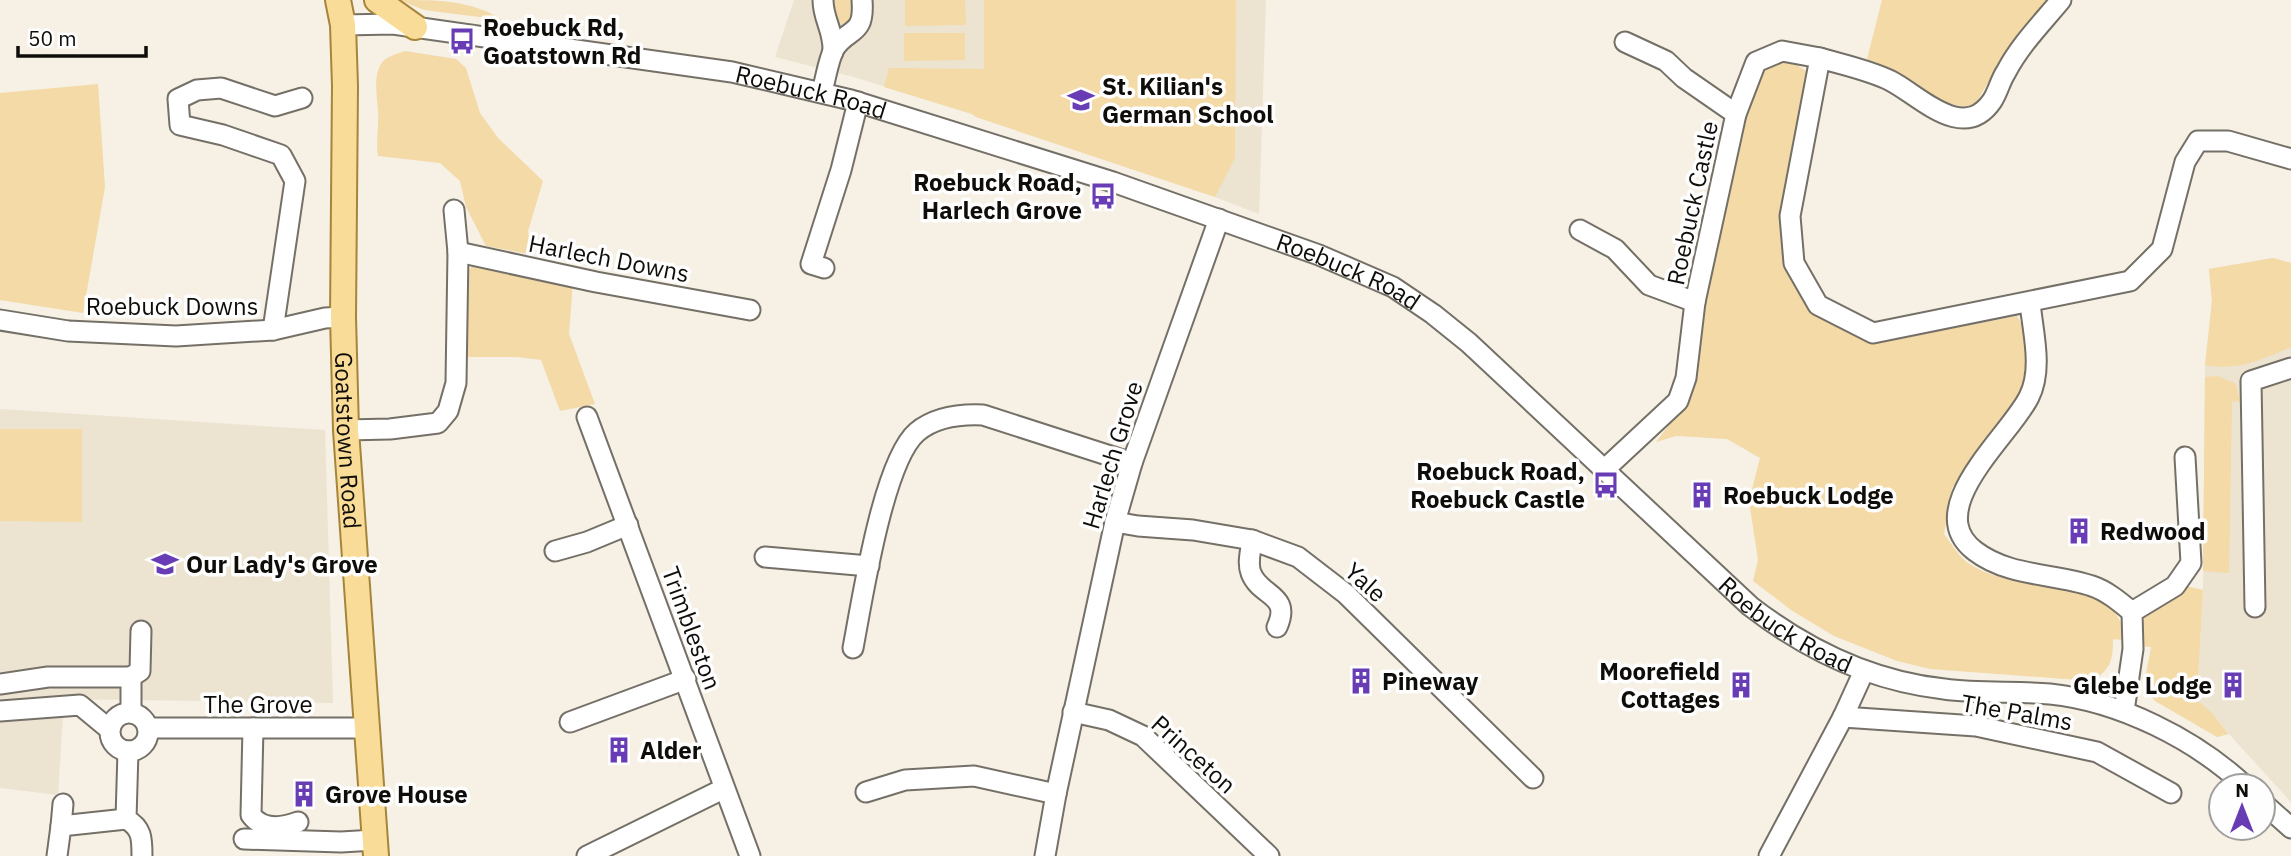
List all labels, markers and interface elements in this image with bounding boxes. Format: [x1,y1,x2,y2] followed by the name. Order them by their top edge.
[483,11,641,71] place label: Roebuck Rd, Goatstown Rd
[18,14,145,58] scale bar
[28,24,77,52] text: 50 m
[447,26,477,56] bus stop icon: Roebuck Rd, Goatstown Rd
[732,57,891,126] street label: Roebuck Road
[1102,70,1274,130] place label: St. Kilian's German School
[1066,85,1096,115] school or university icon: St. Kilian's German School
[1659,118,1725,288] street label: Roebuck Castle
[913,166,1082,226] place label: Roebuck Road, Harlech Grove
[1088,181,1118,211] bus stop icon: Roebuck Road, Harlech Grove
[1272,225,1427,317] street label: Roebuck Road
[526,227,692,289] street label: Harlech Downs
[86,290,258,322] street label: Roebuck Downs
[328,351,369,530] street label: Goatstown Road
[1074,377,1150,533] street label: Harlech Grove
[1410,455,1585,515] place label: Roebuck Road, Roebuck Castle
[1591,470,1621,500] bus stop icon: Roebuck Road, Roebuck Castle
[1723,479,1894,511] place label: Roebuck Lodge
[1687,480,1717,510] building icon: Roebuck Lodge
[2100,515,2206,547] place label: Redwood
[2064,516,2094,546] building icon: Redwood
[186,548,378,580] place label: Our Lady's Grove
[150,549,180,579] school or university icon: Our Lady's Grove
[1338,555,1394,609] street label: Yale
[655,562,729,694] street label: Trimbleston
[1712,569,1858,680] street label: Roebuck Road
[1599,655,1720,715] place label: Moorefield Cottages
[1382,665,1479,697] place label: Pineway
[1346,666,1376,696] building icon: Pineway
[2073,669,2212,701] place label: Glebe Lodge
[1726,670,1756,700] building icon: Moorefield Cottages
[2218,670,2248,700] building icon: Glebe Lodge
[1959,686,2075,738] street label: The Palms
[203,688,313,720] street label: The Grove
[1145,708,1243,800] street label: Princeton
[640,734,702,766] place label: Alder
[604,735,634,765] building icon: Alder
[2207,772,2277,842] north arrow
[325,778,468,810] place label: Grove House
[2235,778,2249,802] text: N
[289,779,319,809] building icon: Grove House

